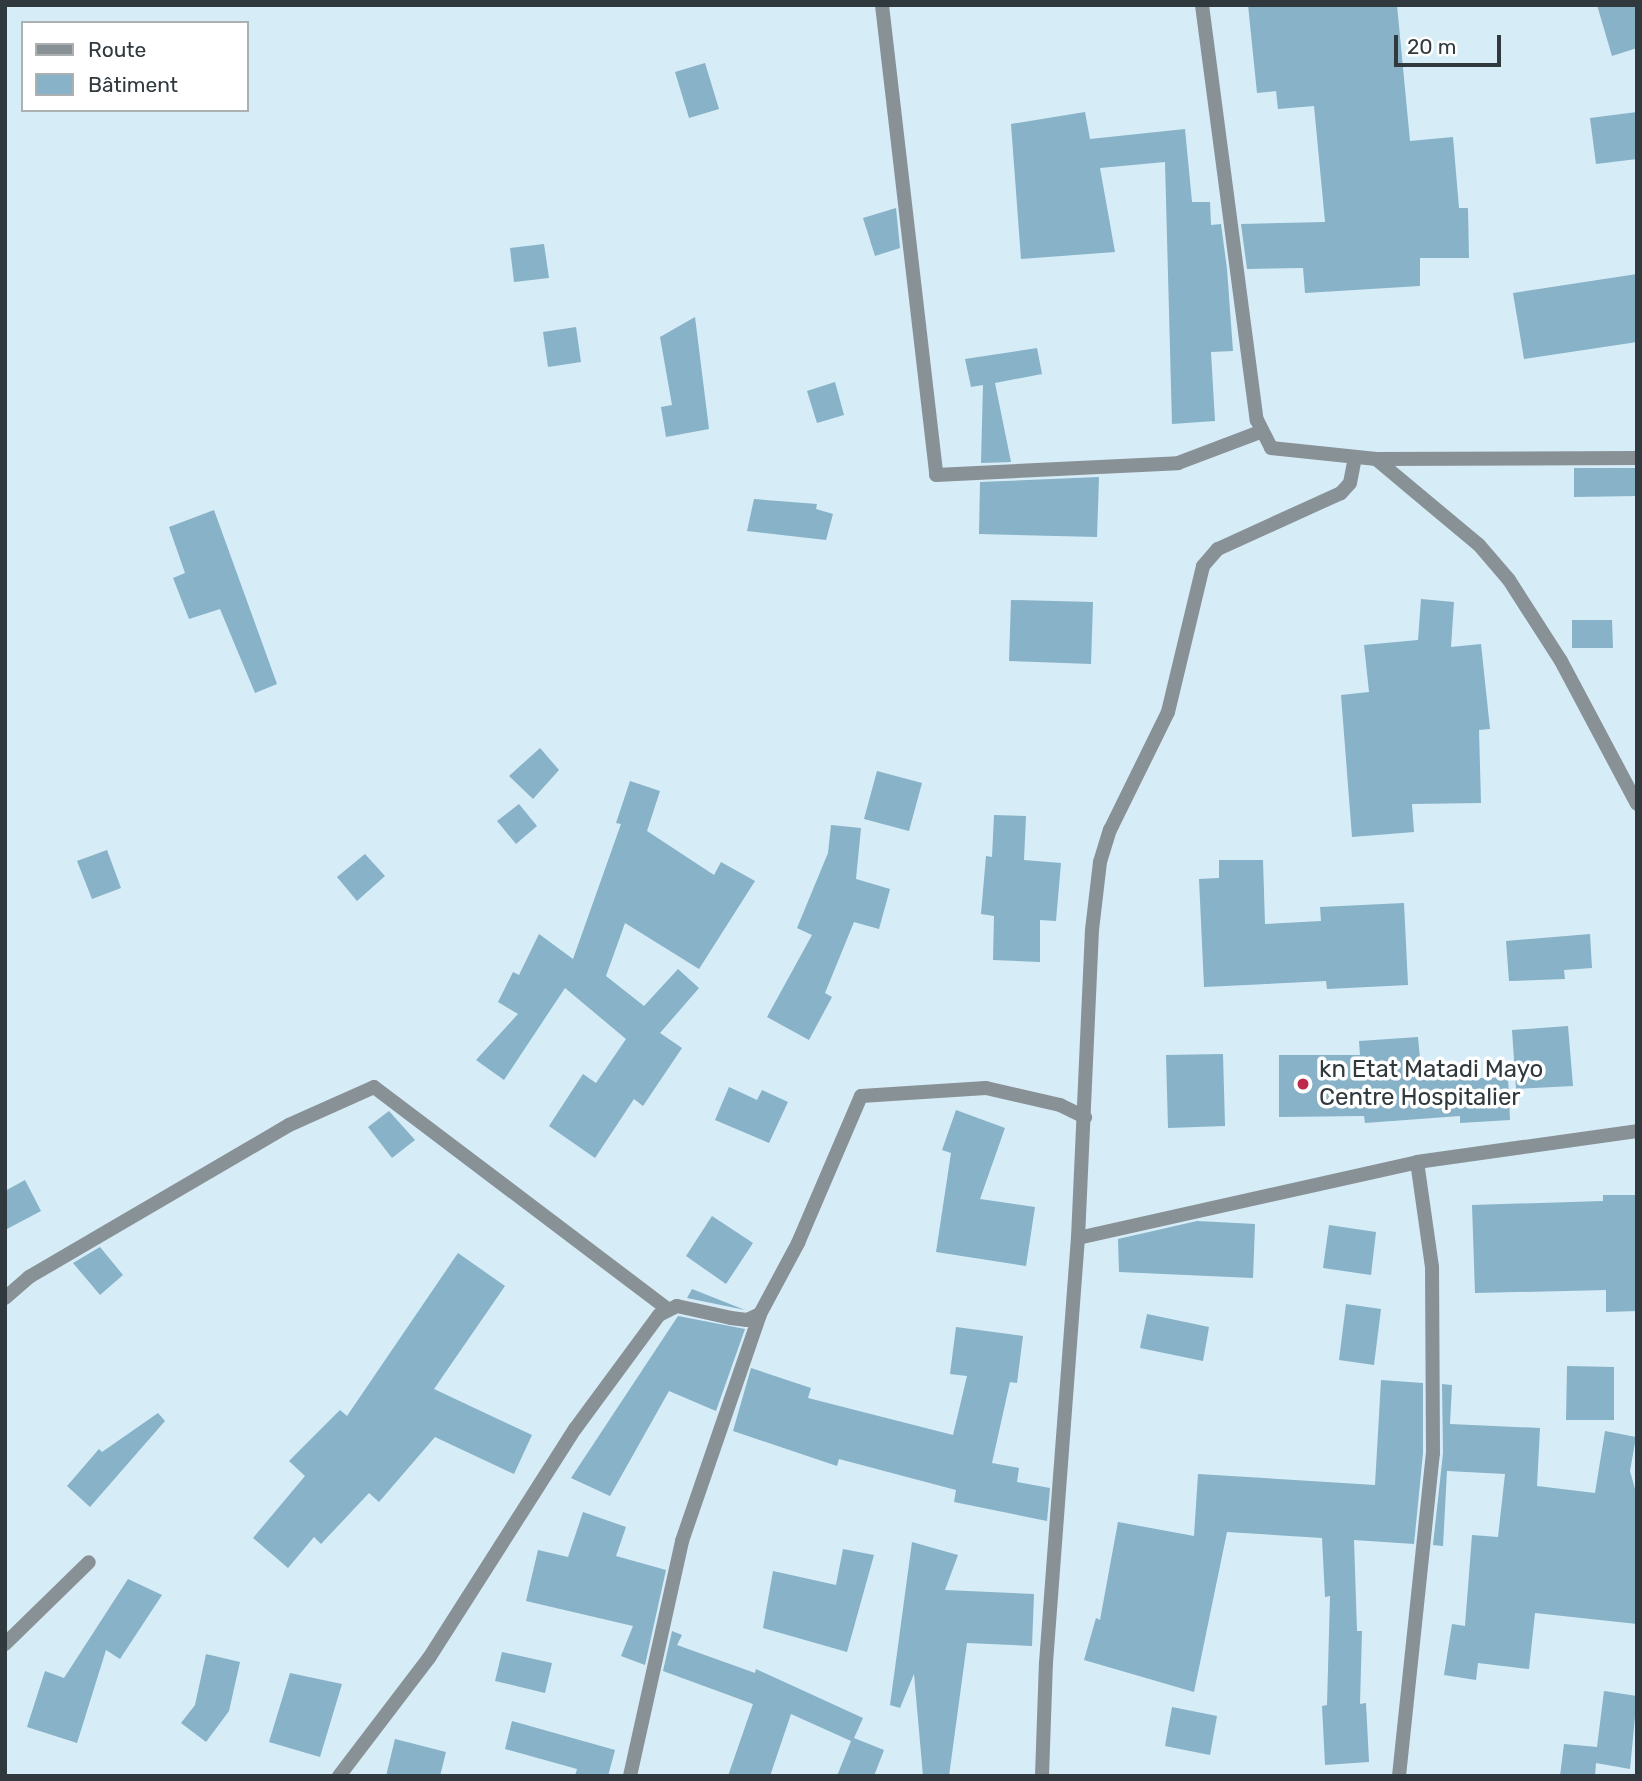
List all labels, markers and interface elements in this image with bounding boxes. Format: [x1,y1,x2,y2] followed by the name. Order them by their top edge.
[21,21,248,112] legend
[1397,21,1504,65] scale bar
[1407,34,1456,59] text: 20 m
[88,37,146,62] text: Route
[88,72,178,97] text: Bâtiment
[1319,1056,1543,1112] place label: kn Etat Matadi Mayo Centre Hospitalier
[1293,1074,1313,1094] marker: kn Etat Matadi Mayo Centre Hospitalier

